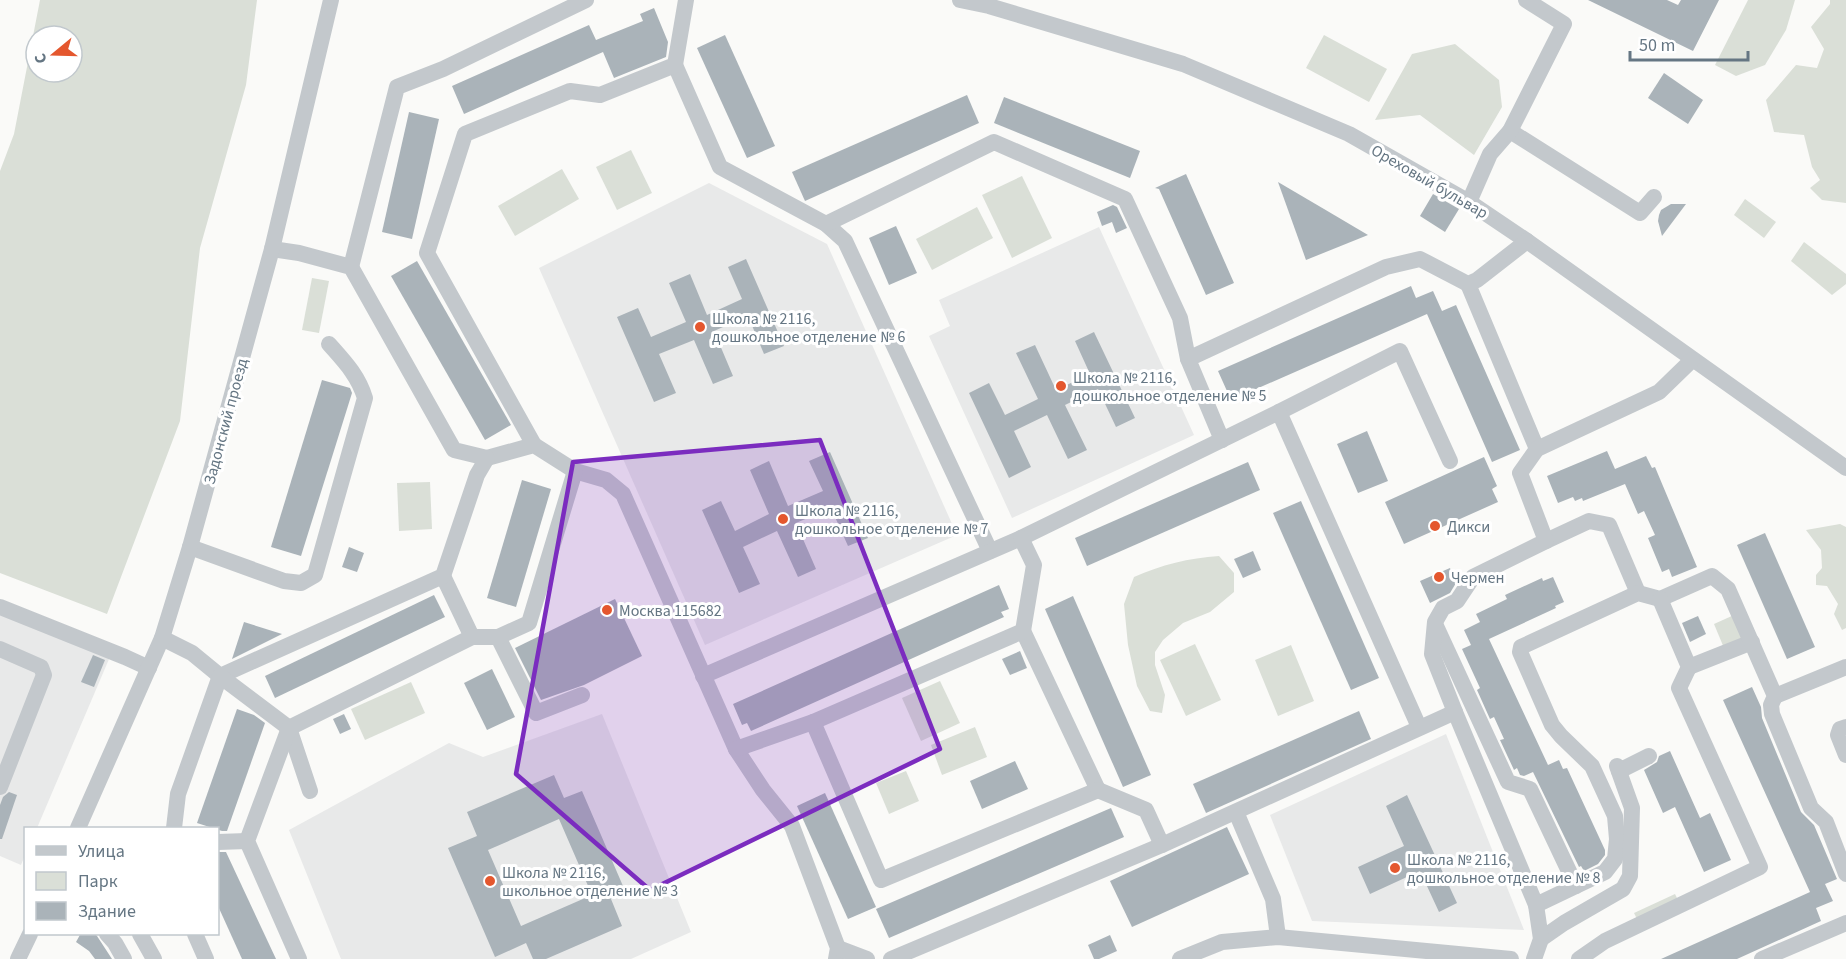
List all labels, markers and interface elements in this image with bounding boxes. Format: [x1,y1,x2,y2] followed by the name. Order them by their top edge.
[24,24,84,84] north arrow
[1630,24,1748,62] scale bar
[1639,33,1675,58] text: 50 m
[29,51,53,67] text: С
[1367,139,1492,224] street label: Ореховый бульвар
[712,308,905,348] place label: Школа № 2116, дошкольное отделение № 6
[693,320,707,334] marker: Школа № 2116, дошкольное отделение № 6
[199,355,253,487] street label: Задонский проезд
[1073,367,1266,407] place label: Школа № 2116, дошкольное отделение № 5
[1054,379,1068,393] marker: Школа № 2116, дошкольное отделение № 5
[795,500,988,540] place label: Школа № 2116, дошкольное отделение № 7
[776,512,790,526] marker: Школа № 2116, дошкольное отделение № 7
[1447,516,1490,538] place label: Дикси
[1428,519,1442,533] marker: Дикси
[1451,567,1504,589] place label: Чермен
[1432,570,1446,584] marker: Чермен
[619,600,722,622] place label: Москва 115682
[600,603,614,617] marker: Москва 115682
[24,827,219,935] legend
[78,839,125,864] text: Улица
[1407,849,1600,889] place label: Школа № 2116, дошкольное отделение № 8
[1388,861,1402,875] marker: Школа № 2116, дошкольное отделение № 8
[502,862,678,902] place label: Школа № 2116, школьное отделение № 3
[78,869,118,894] text: Парк
[483,874,497,888] marker: Школа № 2116, школьное отделение № 3
[78,899,136,924] text: Здание

